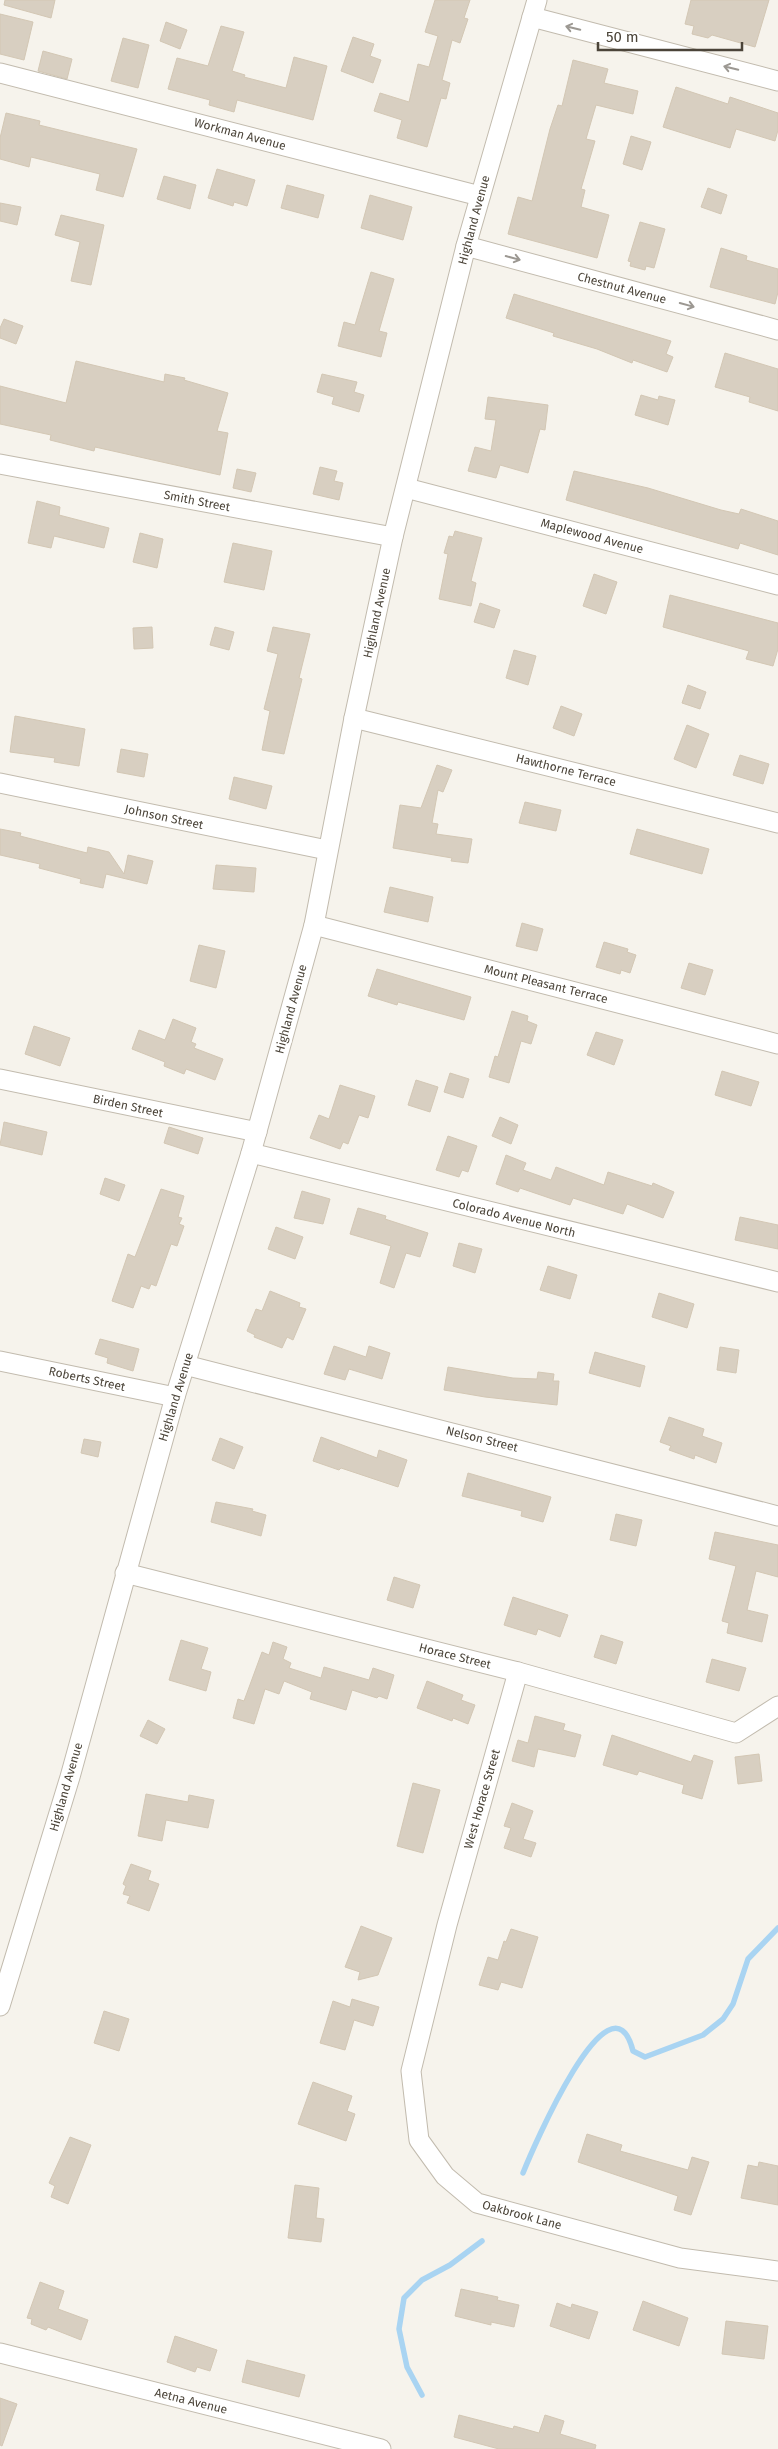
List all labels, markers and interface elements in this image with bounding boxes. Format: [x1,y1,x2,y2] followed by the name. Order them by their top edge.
[598,20,742,52] scale bar
[566,23,582,32] one-way arrow
[606,28,639,46] text: 50 m
[723,63,739,73] one-way arrow
[193,115,287,153] street label: Workman Avenue
[455,174,493,266] street label: Highland Avenue
[505,254,521,264] one-way arrow
[576,269,668,307] street label: Chestnut Avenue
[679,301,695,310] one-way arrow
[163,488,232,514] street label: Smith Street
[539,516,645,556] street label: Maplewood Avenue
[361,567,393,659] street label: Highland Avenue
[515,751,617,789] street label: Hawthorne Terrace
[123,802,205,832] street label: Johnson Street
[483,962,609,1006] street label: Mount Pleasant Terrace
[272,963,310,1055] street label: Highland Avenue
[92,1092,165,1120] street label: Birden Street
[451,1196,577,1240] street label: Colorado Avenue North
[156,1351,196,1443] street label: Highland Avenue
[47,1364,127,1394] street label: Roberts Street
[445,1423,520,1455] street label: Nelson Street
[418,1640,493,1672] street label: Horace Street
[47,1741,85,1833] street label: Highland Avenue
[461,1747,503,1851] street label: West Horace Street
[481,2198,563,2232] street label: Oakbrook Lane
[153,2385,229,2417] street label: Aetna Avenue

